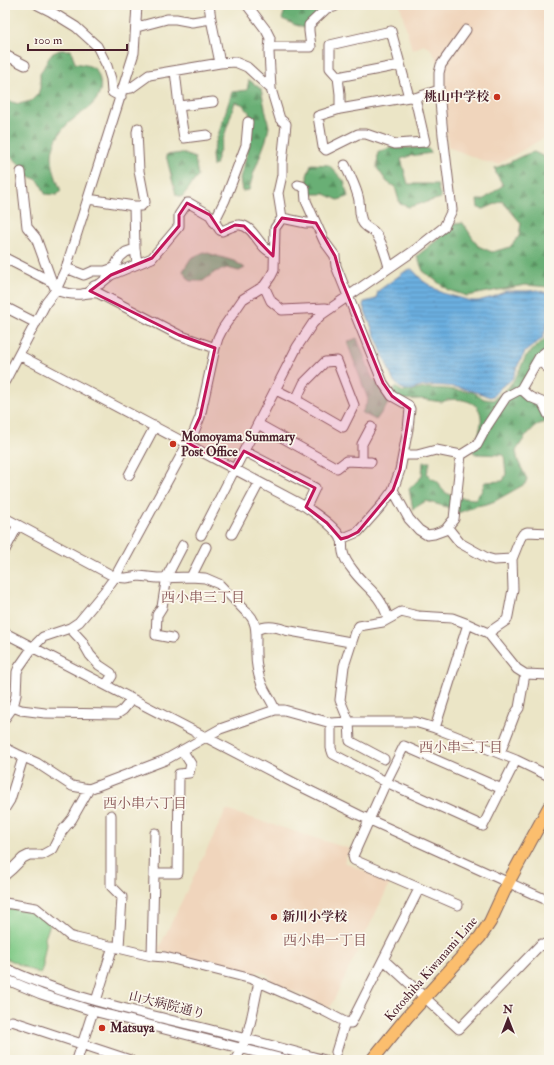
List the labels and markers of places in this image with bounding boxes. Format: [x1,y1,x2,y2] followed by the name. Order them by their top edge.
[424,89,490,105] place label: 桃山中学校
[492,92,502,102] marker: 桃山中学校
[180,429,296,460] place label: Momoyama Summary Post Office
[168,439,178,449] marker: Momoyama Summary Post Office
[282,909,348,925] place label: 新川小学校
[269,912,279,922] marker: 新川小学校
[109,1020,155,1037] place label: Matsuya
[97,1023,107,1033] marker: Matsuya

